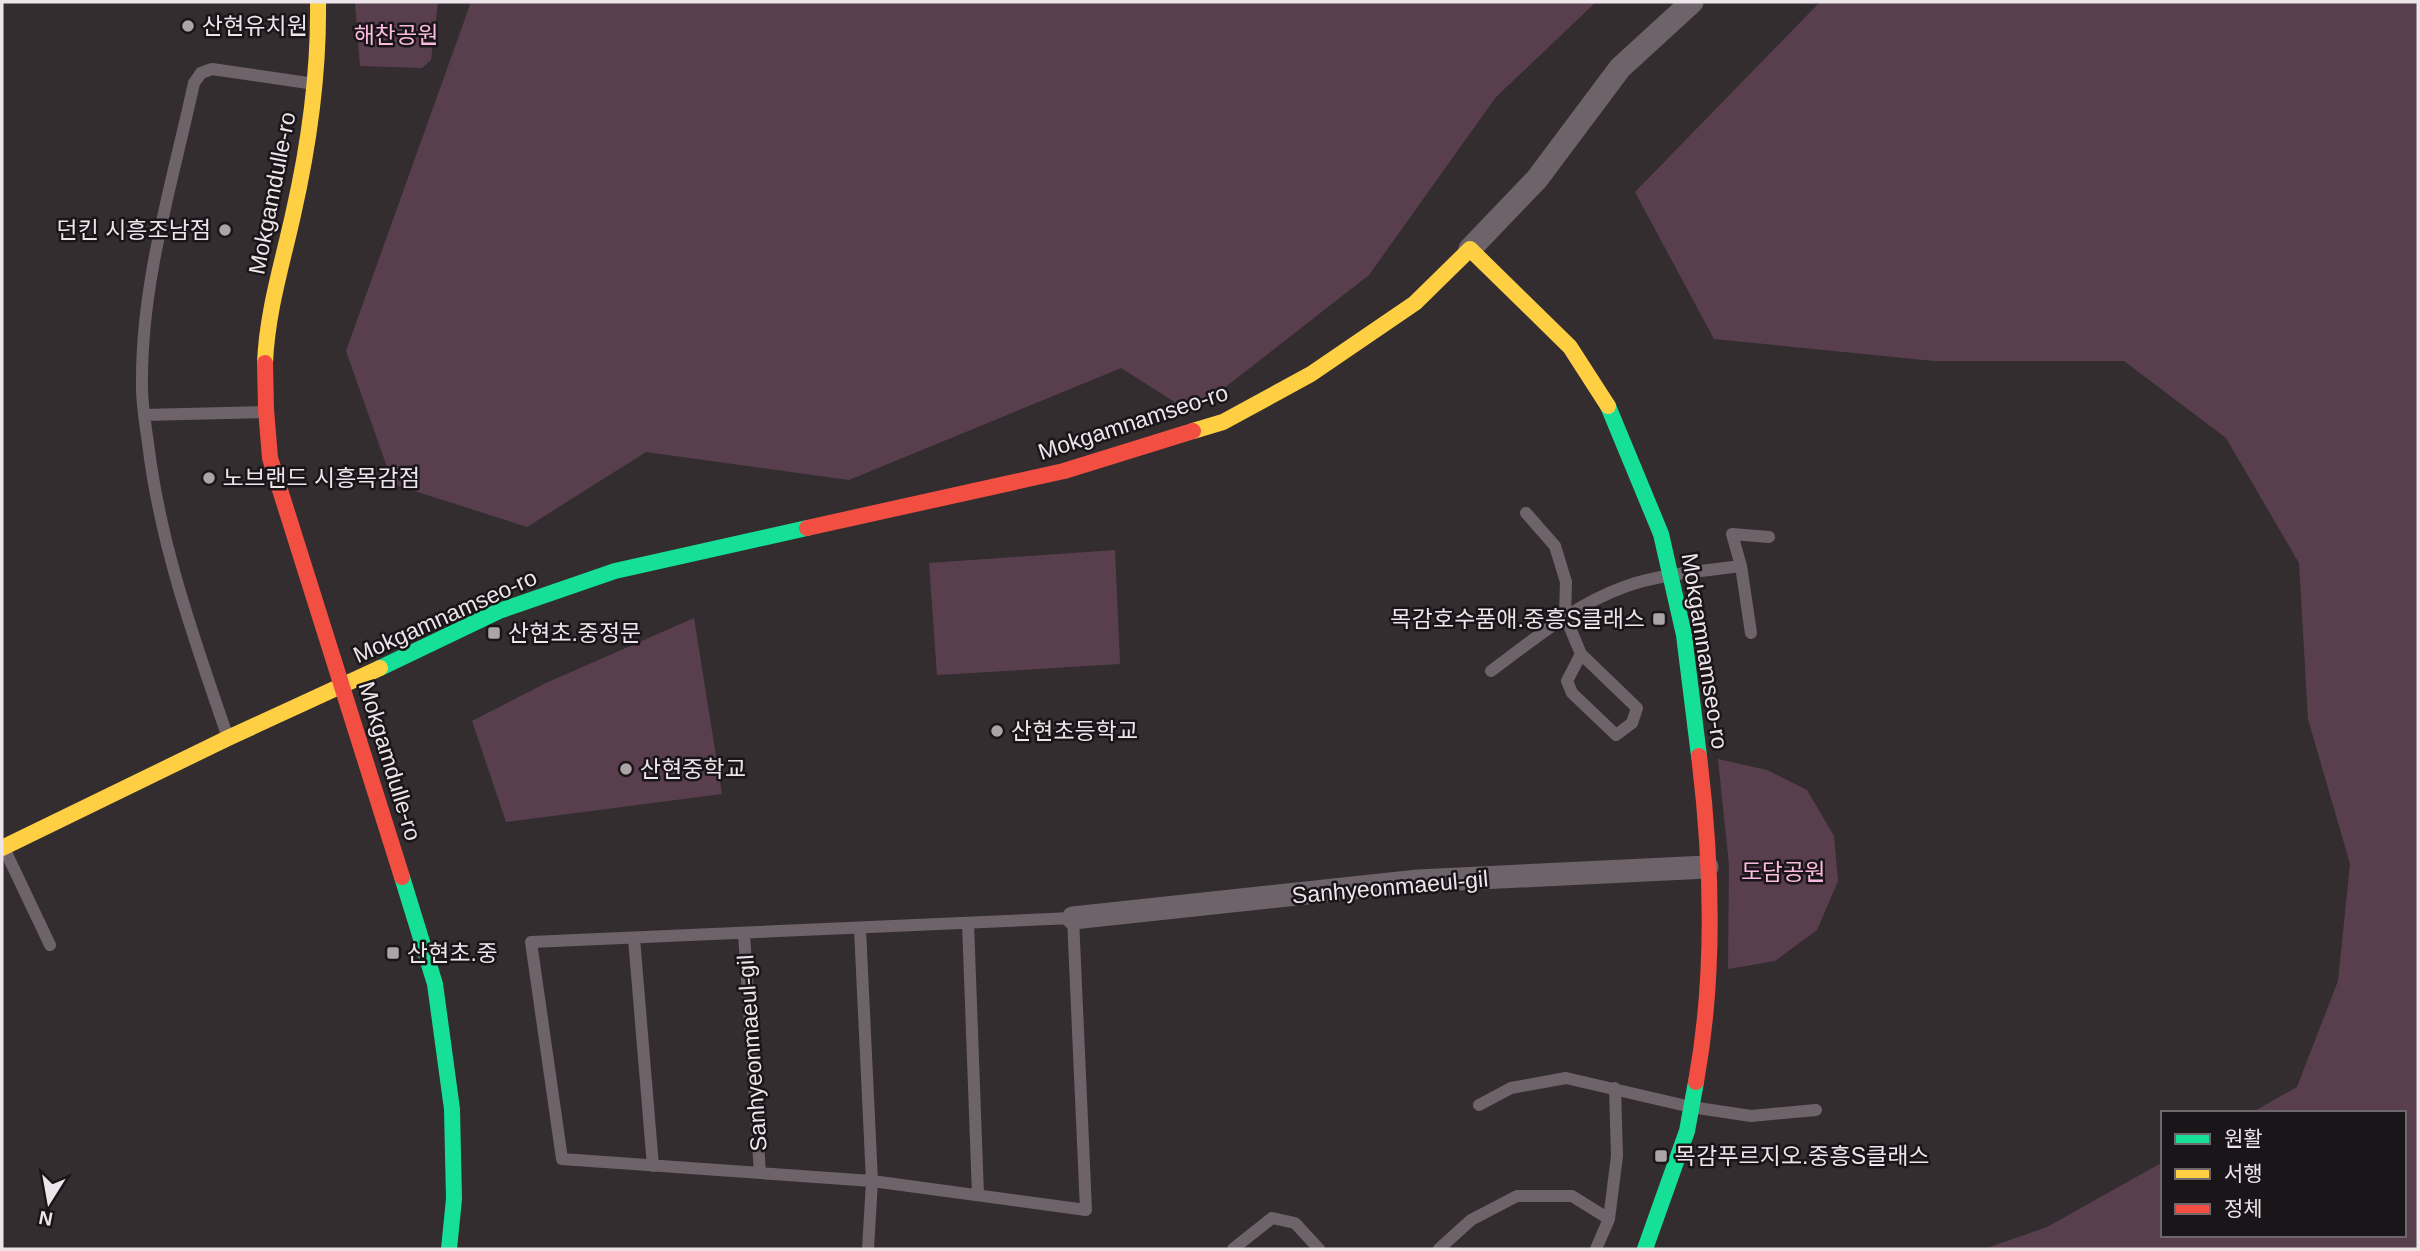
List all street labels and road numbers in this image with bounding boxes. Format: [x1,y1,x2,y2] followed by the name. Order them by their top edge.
[244,110,300,276] street label: Mokgamdulle-ro
[1035,379,1231,465] street label: Mokgamnamseo-ro
[1677,551,1733,751] street label: Mokgamnamseo-ro
[349,564,541,668] street label: Mokgamnamseo-ro
[353,678,427,844] street label: Mokgamdulle-ro
[1291,865,1489,909] street label: Sanhyeonmaeul-gil
[732,954,772,1152] street label: Sanhyeonmaeul-gil

